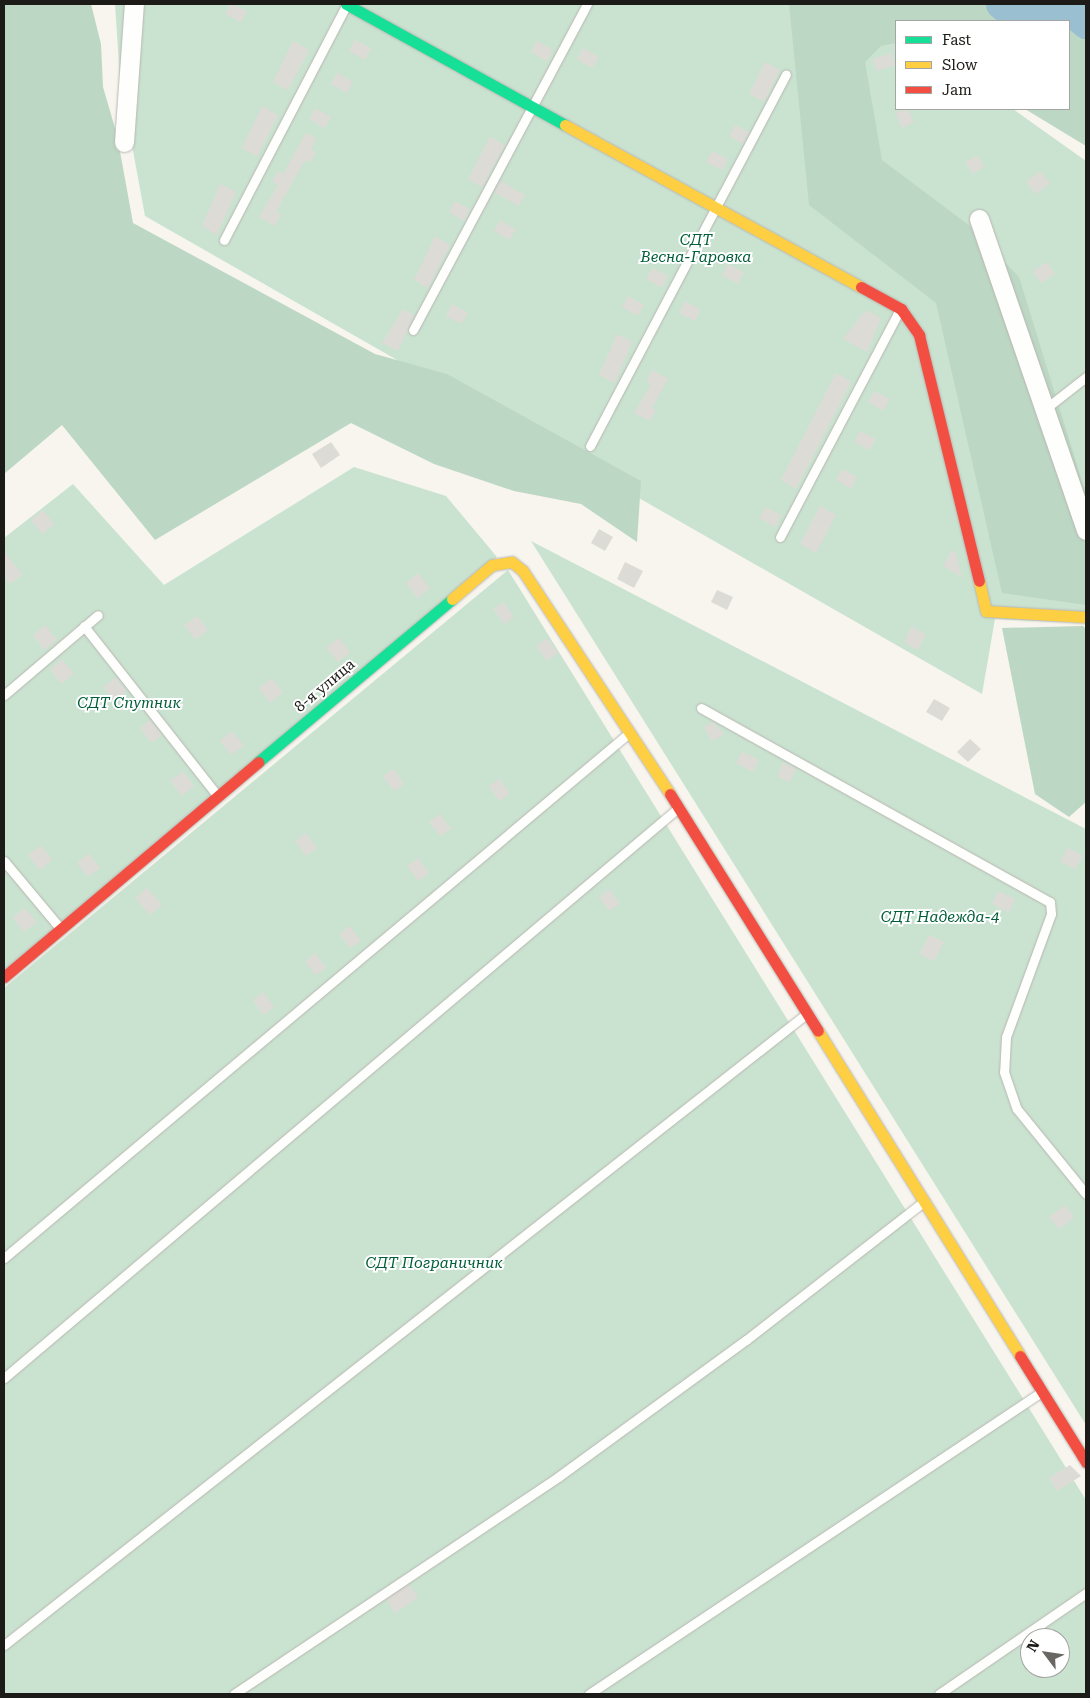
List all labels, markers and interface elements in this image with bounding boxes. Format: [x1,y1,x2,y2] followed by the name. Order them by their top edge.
[895,20,1070,110] legend
[942,31,971,49] text: Fast
[942,56,977,74] text: Slow
[942,81,972,99] text: Jam
[641,231,751,266] park label: СДТ Весна-Гаровка
[291,656,359,716] street label: 8-я улица
[77,695,181,713] park label: СДТ Спутник
[881,909,999,927] park label: СДТ Надежда-4
[365,1255,503,1273] park label: СДТ Пограничник
[1020,1628,1070,1678] north arrow
[1023,1637,1043,1655] text: N

